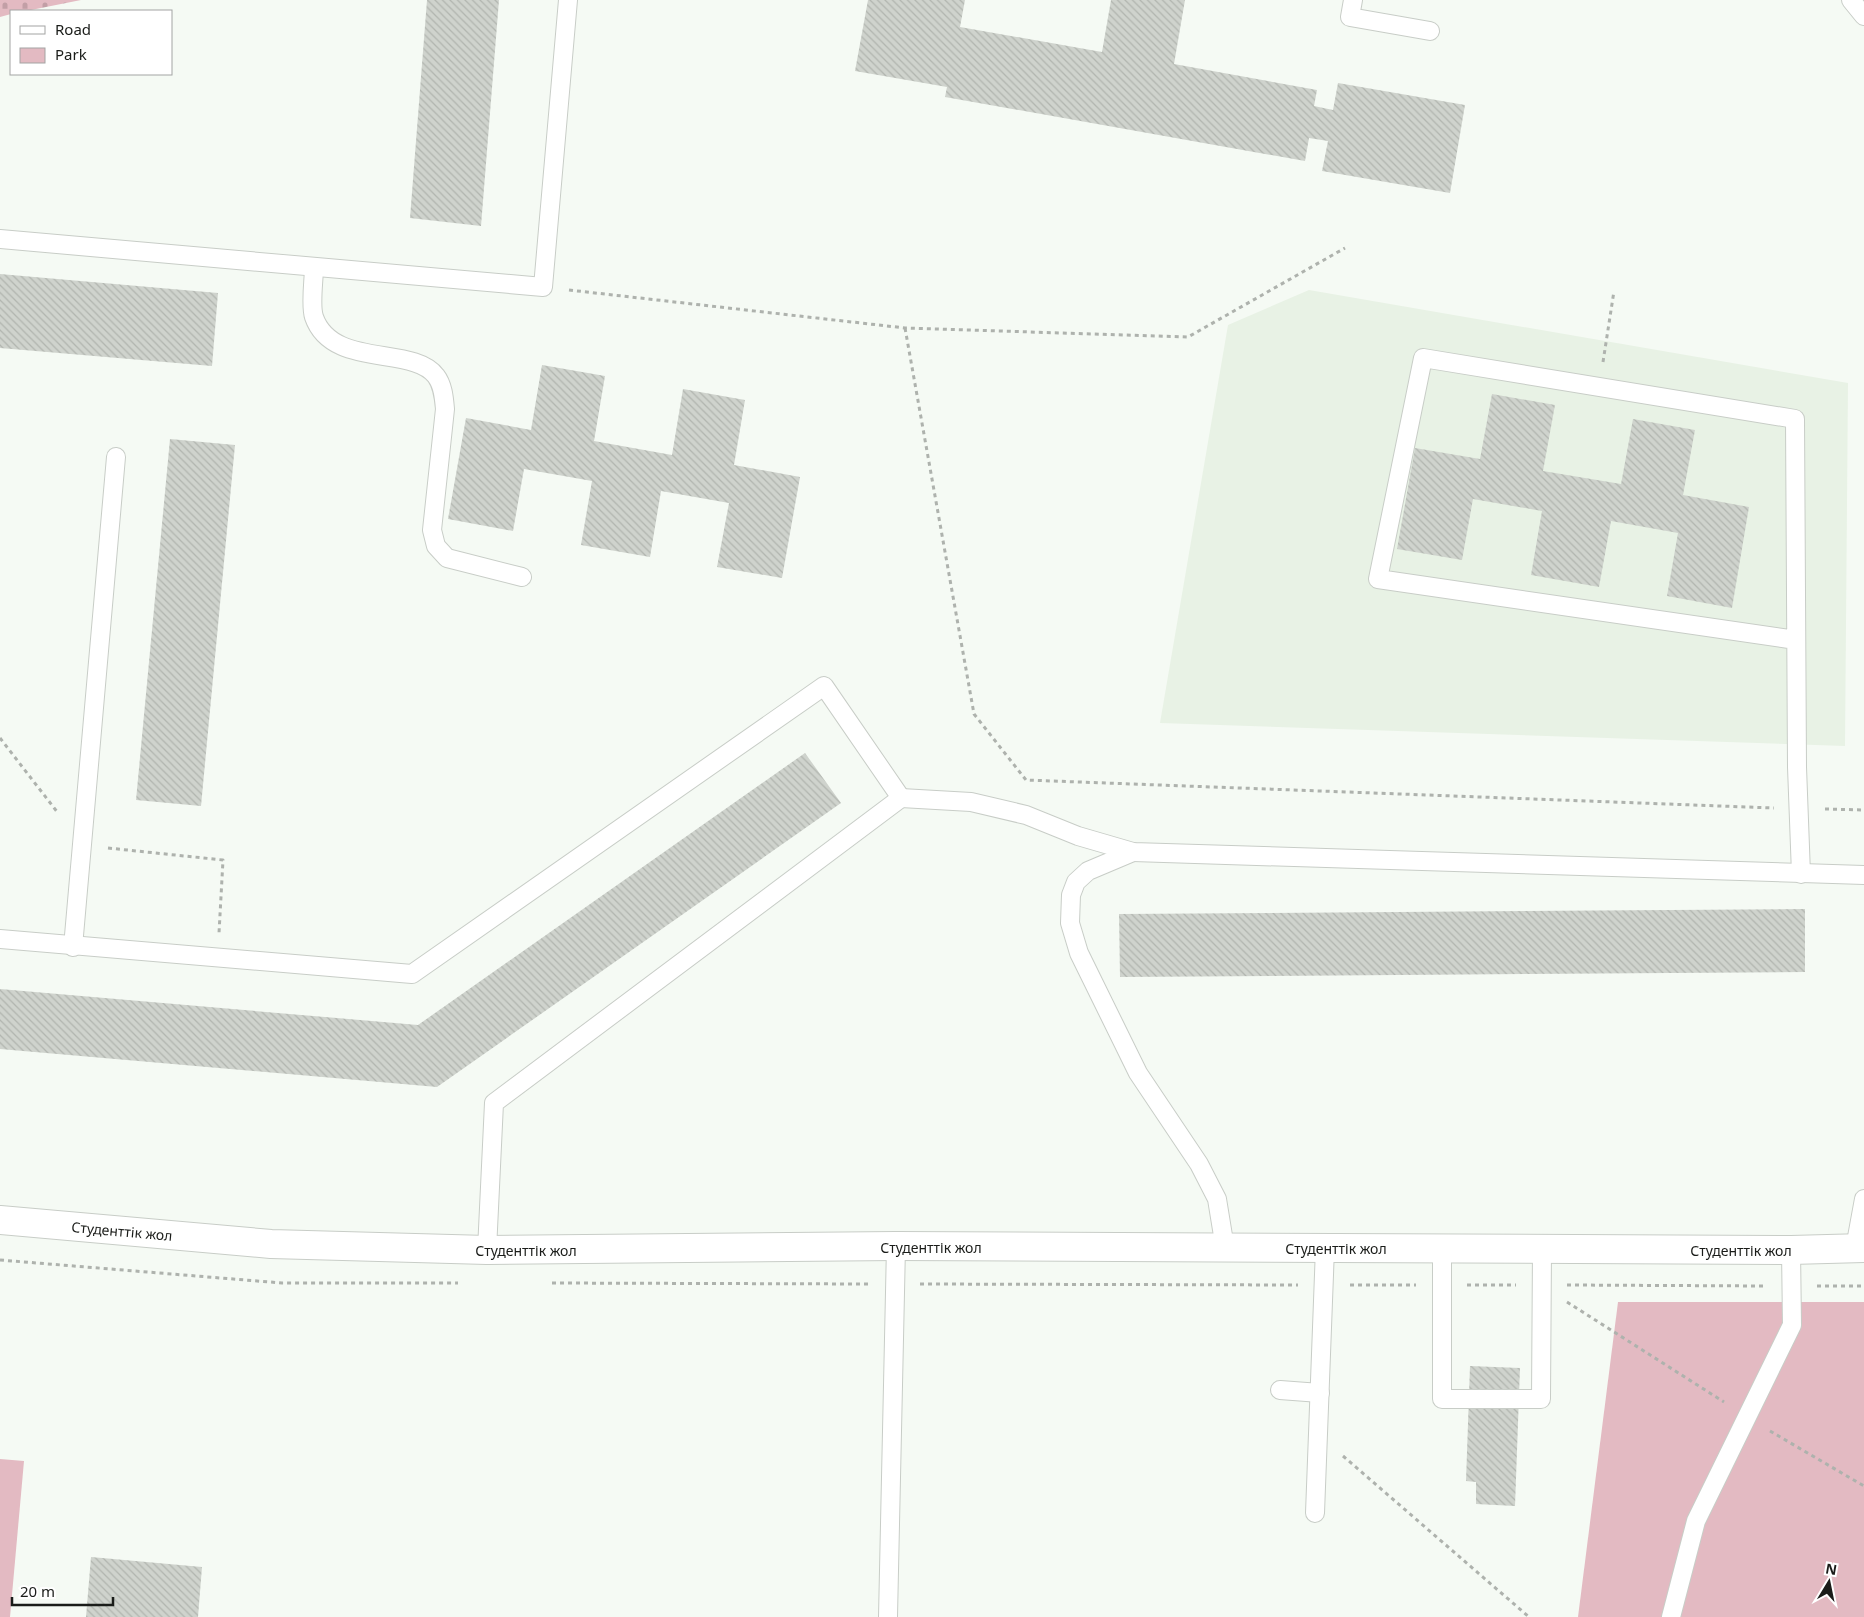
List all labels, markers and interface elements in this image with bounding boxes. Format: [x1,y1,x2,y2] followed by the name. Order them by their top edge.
[10,10,172,75] legend
[55,19,91,39] text: Road
[55,44,87,64] text: Park
[71,1217,173,1245] street label: Студенттік жол
[880,1238,982,1257] street label: Студенттік жол
[1285,1239,1387,1258] street label: Студенттік жол
[475,1241,577,1260] street label: Студенттік жол
[1690,1241,1792,1260] street label: Студенттік жол
[1804,1557,1854,1607] north arrow
[1824,1558,1839,1579] text: N
[12,1574,114,1606] scale bar
[20,1581,55,1601] text: 20 m

